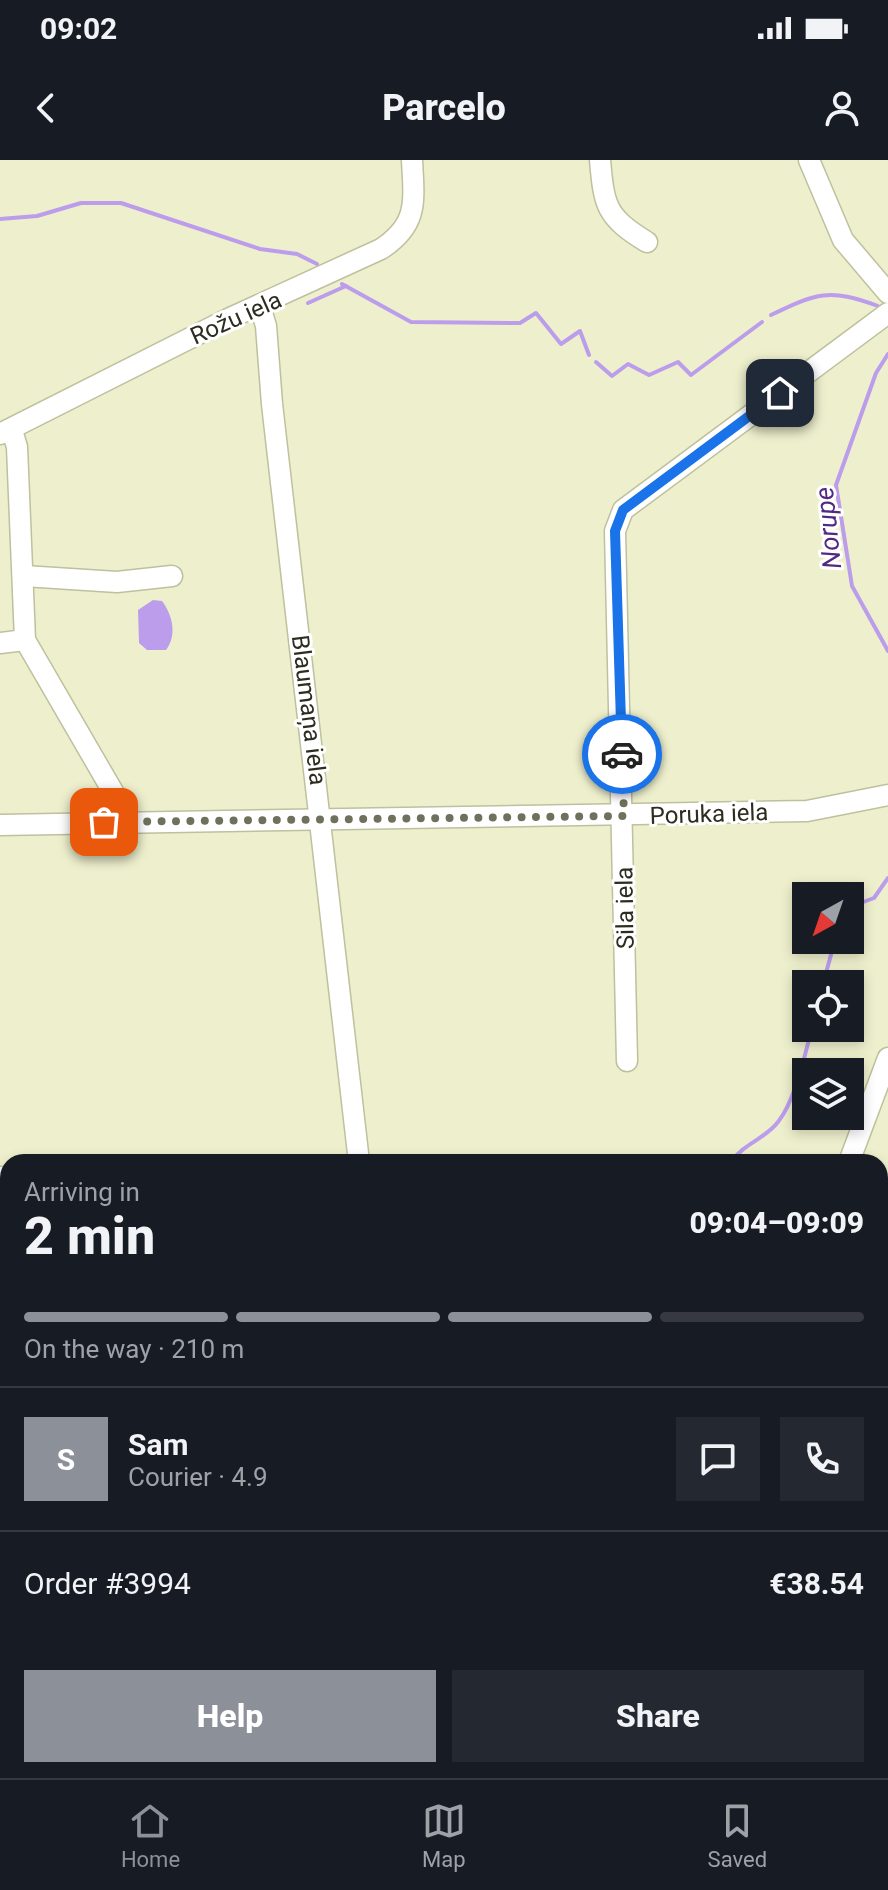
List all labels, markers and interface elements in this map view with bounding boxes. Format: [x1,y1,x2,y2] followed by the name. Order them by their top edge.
[40,11,117,46] text: 09:02
[24,86,68,130] icon: back
[820,86,864,130] icon: person
[382,87,506,129] text: Parcelo
[186,286,286,350] street label: Rožu iela
[746,359,814,427] pin
[758,371,802,415] icon: home
[809,485,847,571] water label: Norupe
[286,633,332,787] street label: Blaumaņa iela
[582,714,662,794] courier
[600,732,644,776] icon: car
[70,788,138,856] pin
[649,798,769,830] street label: Poruka iela
[82,800,126,844] icon: bag
[610,867,640,949] street label: Sila iela
[792,882,864,954] north arrow
[792,882,864,1130] map controls
[792,970,864,1042] button: locate
[792,1058,864,1130] button: layers
[24,1177,140,1207] text: Arriving in
[689,1205,864,1240] text: 09:04–09:09
[24,1206,155,1267] text: 2 min
[24,1334,244,1364] text: On the way · 210 m
[676,1417,760,1501] button: chat
[780,1417,864,1501] button: phone
[128,1427,189,1462] text: Sam
[57,1442,75,1477] text: S
[128,1462,268,1492] text: Courier · 4.9
[24,1566,191,1601] text: Order #3994
[769,1566,864,1601] text: €38.54
[24,1670,436,1762] button: Help
[452,1670,864,1762] button: Share
[121,1799,180,1872] tab: Home
[422,1799,466,1872] tab: Map
[708,1799,767,1872] tab: Saved

